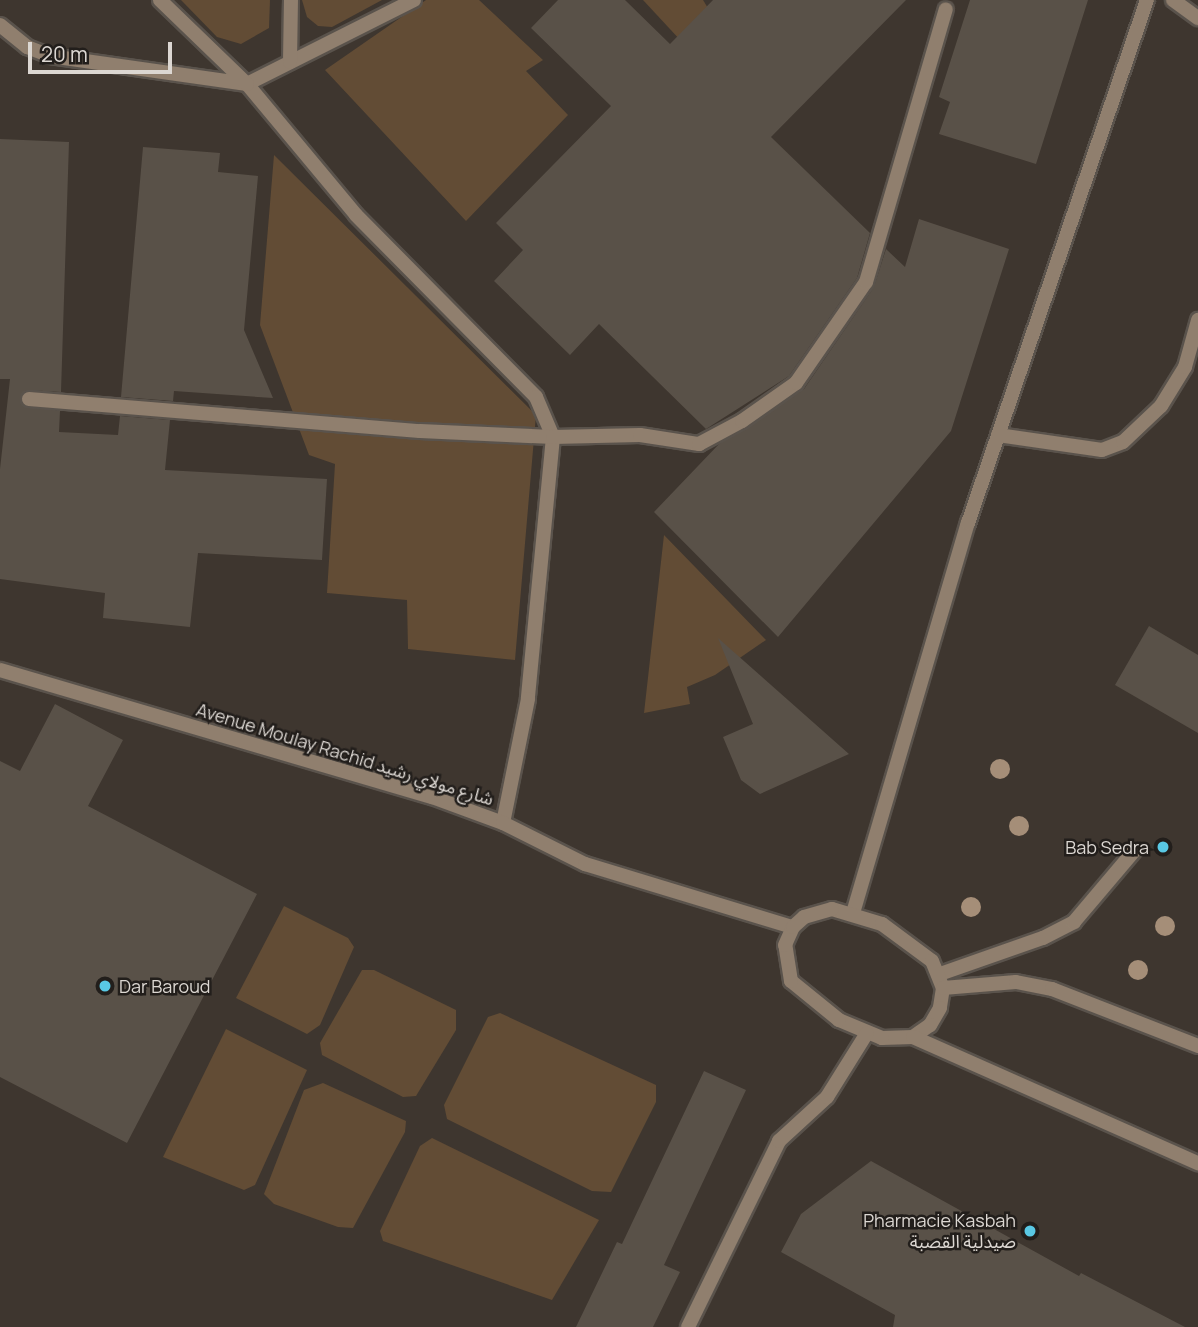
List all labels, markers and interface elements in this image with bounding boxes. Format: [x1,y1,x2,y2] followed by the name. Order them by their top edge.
[32,28,175,72] scale bar
[41,40,88,68] text: 20 m
[194,698,496,810] street label: Avenue Moulay Rachid شارع مولاي رشيد
[1065,836,1149,858] place label: Bab Sedra
[1155,839,1171,855] marker: Bab Sedra
[119,975,211,997] place label: Dar Baroud
[97,978,113,994] marker: Dar Baroud
[863,1210,1016,1252] place label: Pharmacie Kasbah صيدلية القصبة
[1022,1223,1038,1239] marker: Pharmacie Kasbah صيدلية القصبة

